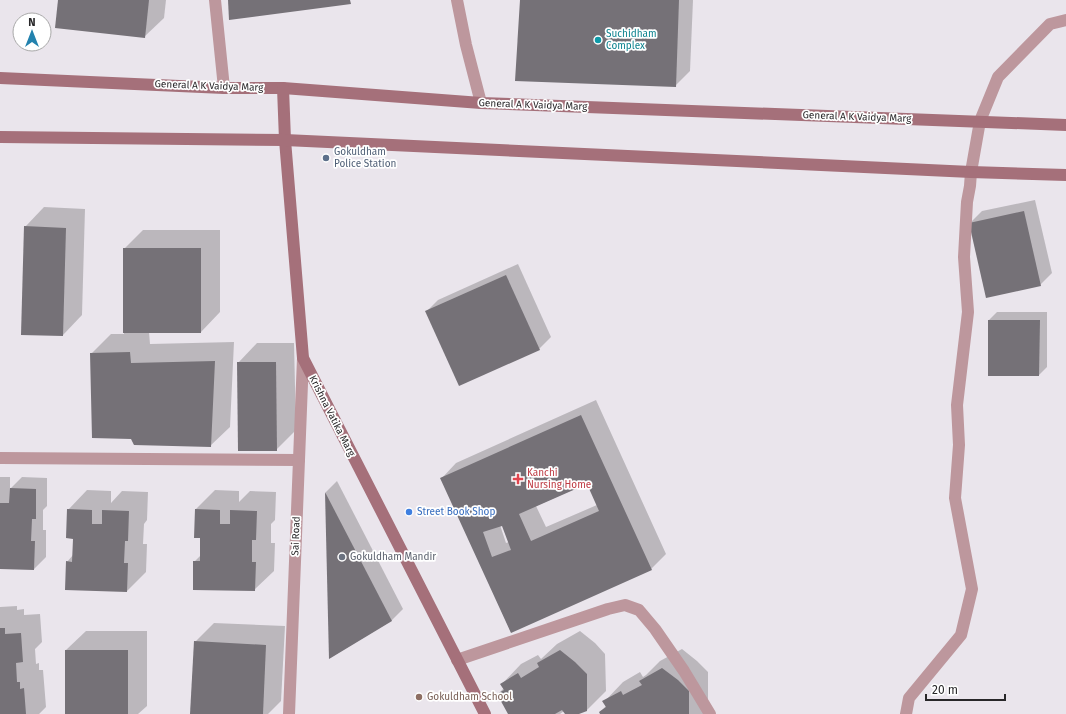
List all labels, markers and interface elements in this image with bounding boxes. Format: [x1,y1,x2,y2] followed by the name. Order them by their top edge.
[12,12,52,52] north arrow
[28,16,36,29] text: N
[606,28,657,52] place label: Suchidham Complex
[593,35,603,45] marker: Suchidham Complex
[154,78,264,94] street label: General A K Vaidya Marg
[478,97,588,113] street label: General A K Vaidya Marg
[802,109,912,125] street label: General A K Vaidya Marg
[334,146,396,170] place label: Gokuldham Police Station
[321,153,331,163] marker: Gokuldham Police Station
[306,374,358,459] street label: Krishna Vatika Marg
[527,467,591,491] place label: Kanchi Nursing Home
[512,473,524,485] marker: Kanchi Nursing Home
[417,506,495,518] place label: Street Book Shop
[404,507,414,517] marker: Street Book Shop
[289,516,303,556] street label: Sai Road
[350,551,436,563] place label: Gokuldham Mandir
[337,552,347,562] marker: Gokuldham Mandir
[926,676,1005,702] scale bar
[932,683,958,697] text: 20 m
[427,691,512,703] place label: Gokuldham School
[414,692,424,702] marker: Gokuldham School

